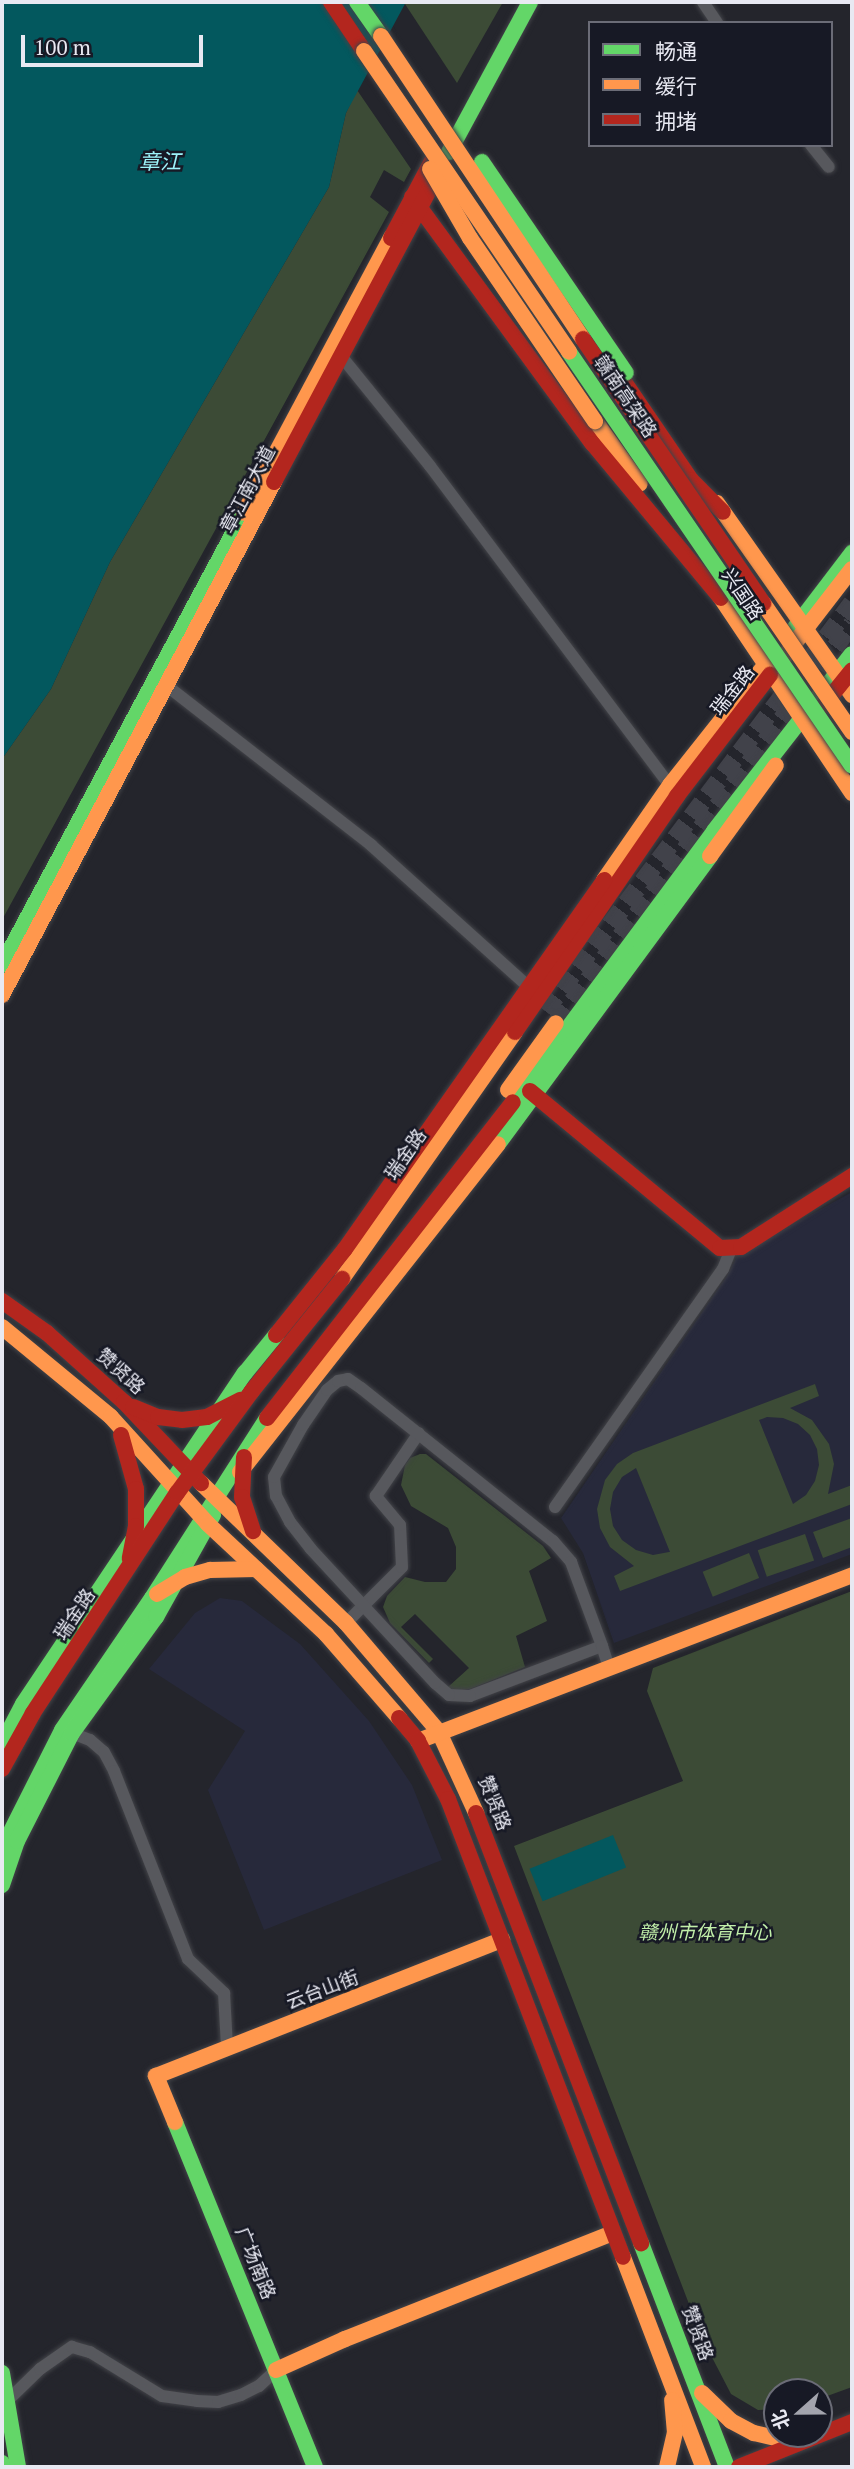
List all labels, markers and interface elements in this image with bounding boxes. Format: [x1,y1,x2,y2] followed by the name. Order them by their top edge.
[24,21,206,65] scale bar
[588,21,833,147] legend
[34,33,91,61] text: 100 m
[655,37,697,65] text: 畅通
[655,72,697,100] text: 缓行
[655,107,697,135] text: 拥堵
[139,148,181,174] water label: 章江
[590,350,662,442] street label: 赣南高架路
[215,442,279,536] street label: 章江南大道
[718,564,768,624] street label: 兴国路
[705,661,759,719] street label: 瑞金路
[379,1124,431,1184] street label: 瑞金路
[92,1343,150,1399] street label: 赞贤路
[49,1584,99,1644] street label: 瑞金路
[474,1772,516,1834] street label: 赞贤路
[639,1921,771,1943] park label: 赣州市体育中心
[282,1965,362,2013] street label: 云台山街
[231,2223,281,2303] street label: 广场南路
[678,2302,718,2364] street label: 赞贤路
[763,2378,833,2448] north arrow
[765,2407,795,2433] text: 北

